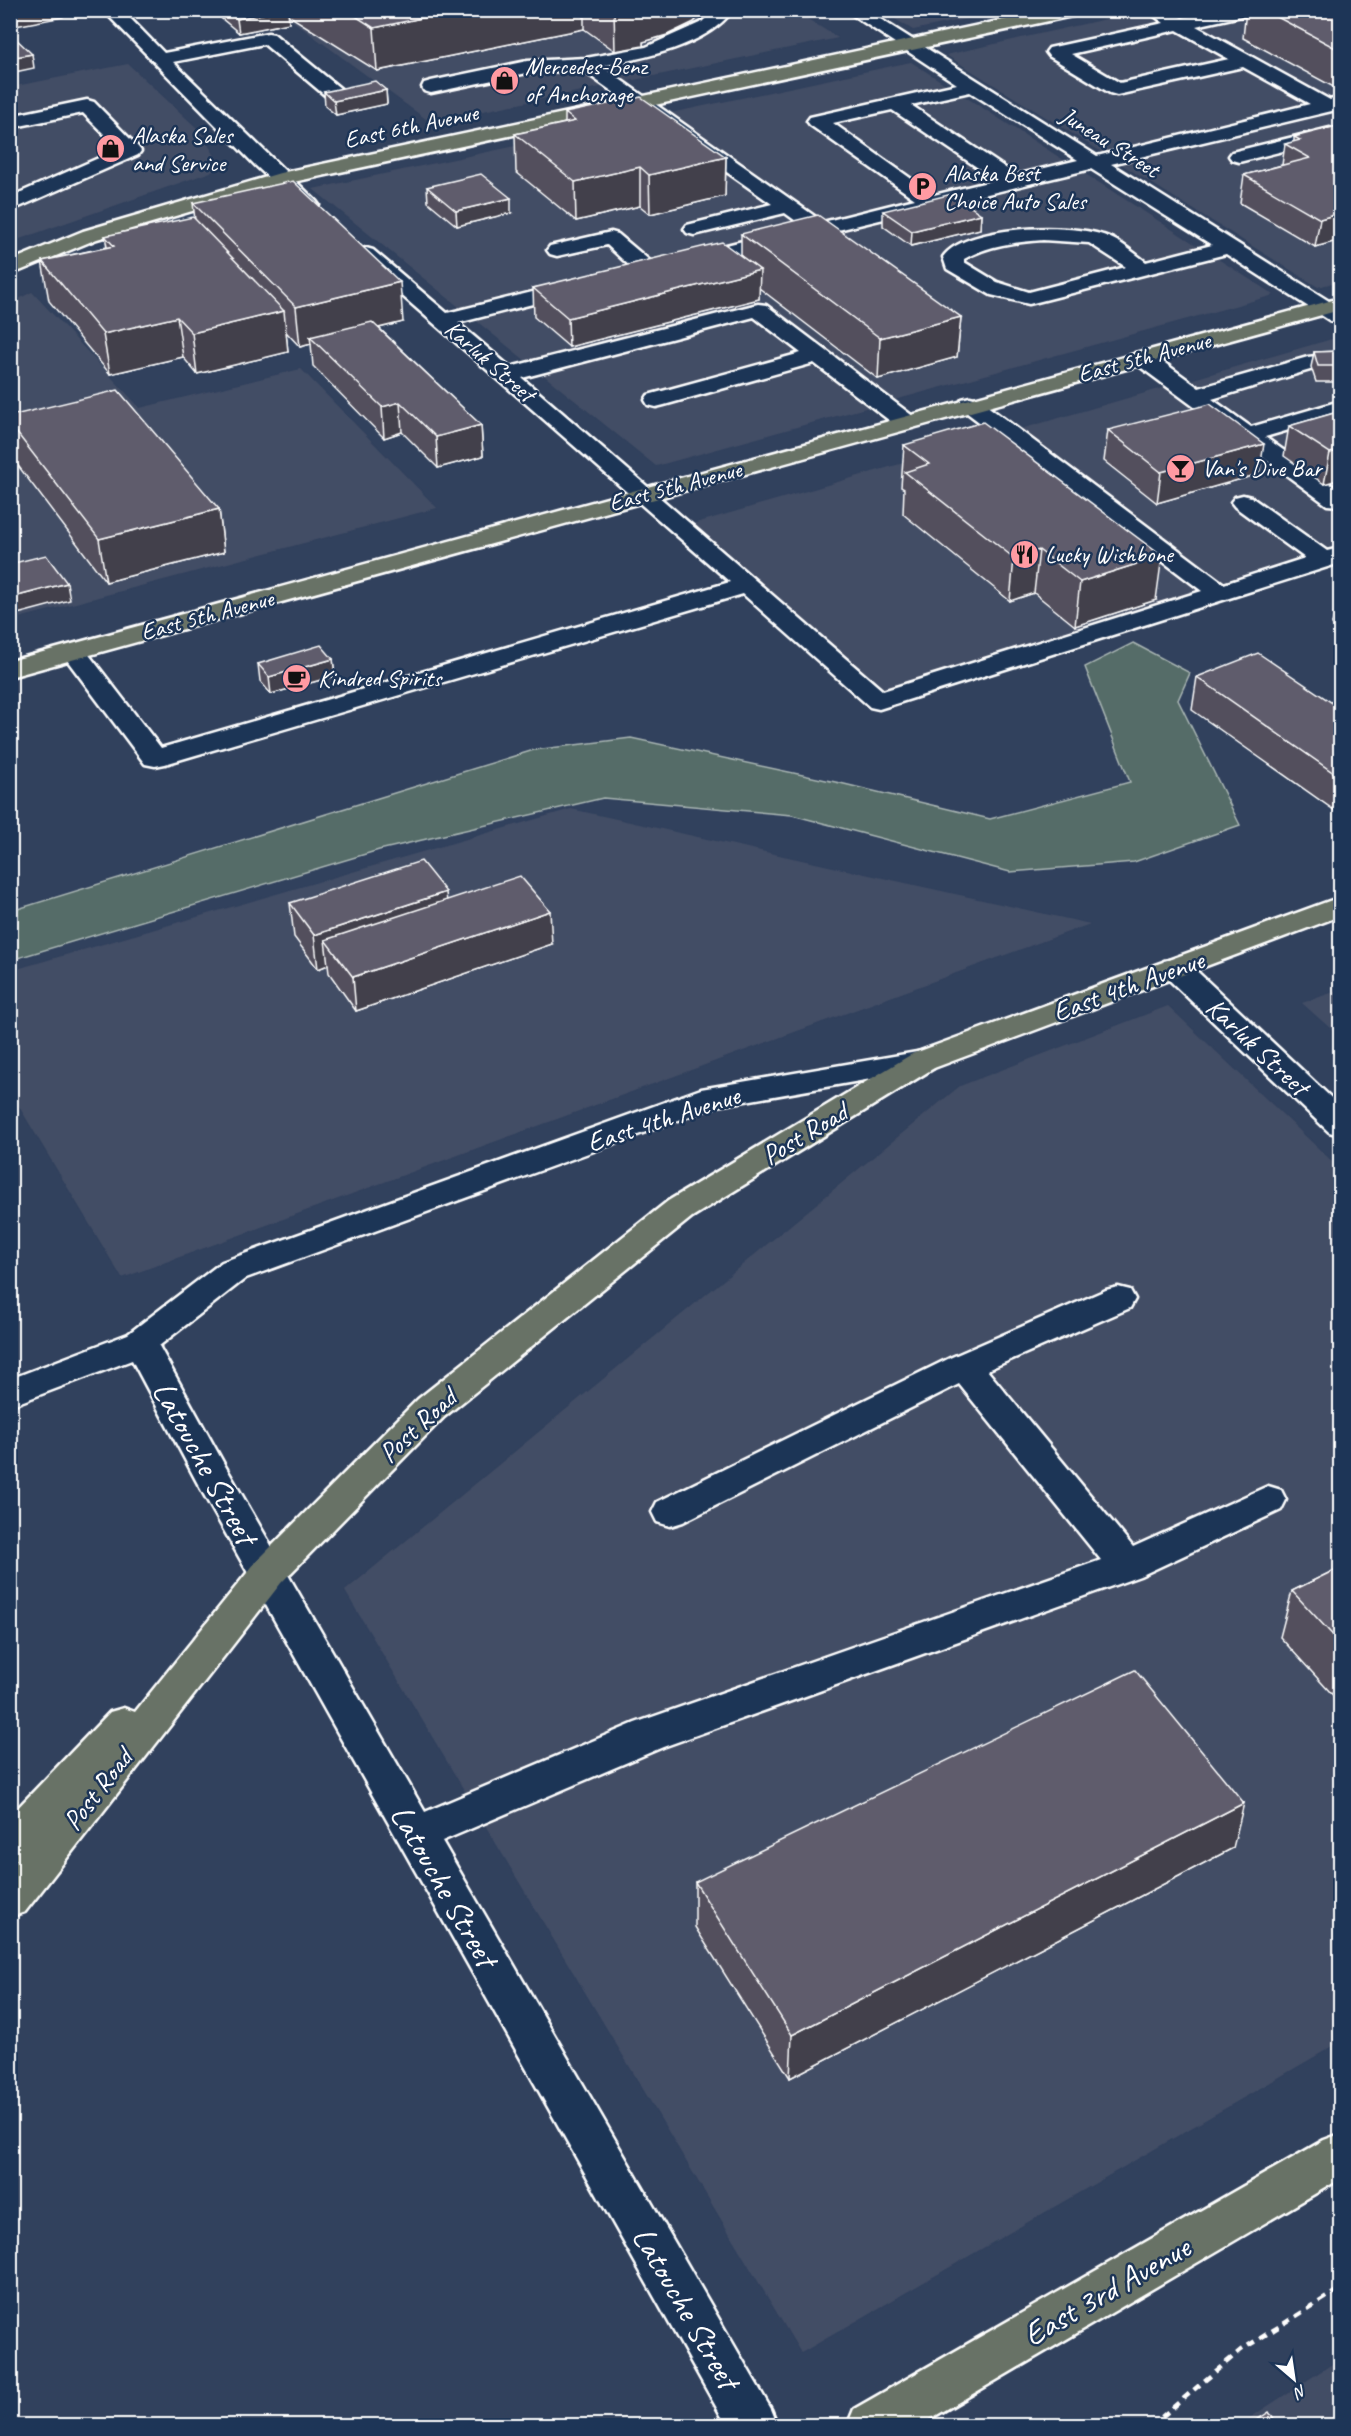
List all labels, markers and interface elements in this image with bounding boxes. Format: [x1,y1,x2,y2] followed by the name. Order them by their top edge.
[525,51,649,109] place label: Mercedes-Benz of Anchorage
[488,64,520,96] shop icon: Mercedes-Benz of Anchorage
[341,97,483,155] street label: East 6th Avenue
[1054,99,1167,185] street label: Juneau Street
[132,120,234,178] place label: Alaska Sales and Service
[95,133,127,165] shop icon: Alaska Sales and Service
[944,158,1088,216] place label: Alaska Best Choice Auto Sales
[907,171,939,203] parking icon: Alaska Best Choice Auto Sales
[439,314,544,410] street label: Karluk Street
[1075,324,1216,389] street label: East 5th Avenue
[1165,452,1197,484] bar icon: Van's Dive Bar
[606,453,747,518] street label: East 5th Avenue
[1202,453,1324,483] place label: Van's Dive Bar
[1008,538,1040,570] restaurant icon: Lucky Wishbone
[1045,539,1175,569] place label: Lucky Wishbone
[138,582,279,647] street label: East 5th Avenue
[281,662,313,694] cafe icon: Kindred Spirits
[318,663,443,693] place label: Kindred Spirits
[1048,941,1210,1029] street label: East 4th Avenue
[1199,990,1319,1105] street label: Karluk Street
[582,1077,746,1160] street label: East 4th Avenue
[755,1092,857,1173] street label: Post Road
[143,1373,269,1555] street label: Latouche Street
[371,1378,467,1470] street label: Post Road
[55,1738,143,1837] street label: Post Road
[381,1797,509,1978] street label: Latouche Street
[623,2219,751,2400] street label: Latouche Street
[1016,2225,1199,2355] street label: East 3rd Avenue
[1264,2349,1324,2409] north arrow
[1289,2380,1310,2404] text: N

